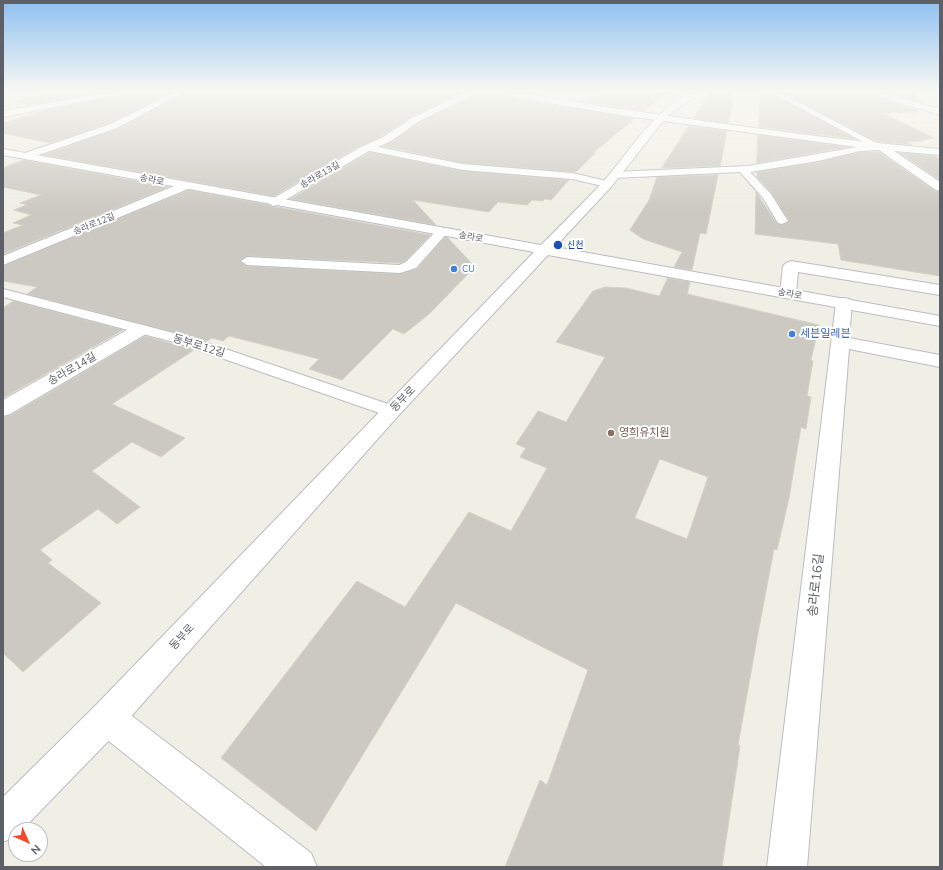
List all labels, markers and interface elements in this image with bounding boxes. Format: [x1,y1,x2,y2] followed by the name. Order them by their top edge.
[298,159,342,191] street label: 송라로13길
[139,172,165,188] street label: 송라로
[72,211,116,237] street label: 송라로12길
[458,230,484,244] street label: 송라로
[552,239,564,251] marker: 신천
[567,240,584,250] place label: 신천
[449,264,459,274] marker: CU
[462,264,475,274] place label: CU
[777,287,803,301] street label: 송라로
[800,327,851,341] place label: 세븐일레븐
[787,329,797,339] marker: 세븐일레븐
[171,332,227,360] street label: 동부로12길
[45,350,99,388] street label: 송라로14길
[388,383,418,415] street label: 동부로
[619,426,670,440] place label: 영희유치원
[606,428,616,438] marker: 영희유치원
[805,553,827,617] street label: 송라로16길
[167,621,197,653] street label: 동부로
[8,822,48,862] north arrow
[28,842,44,858] text: N

